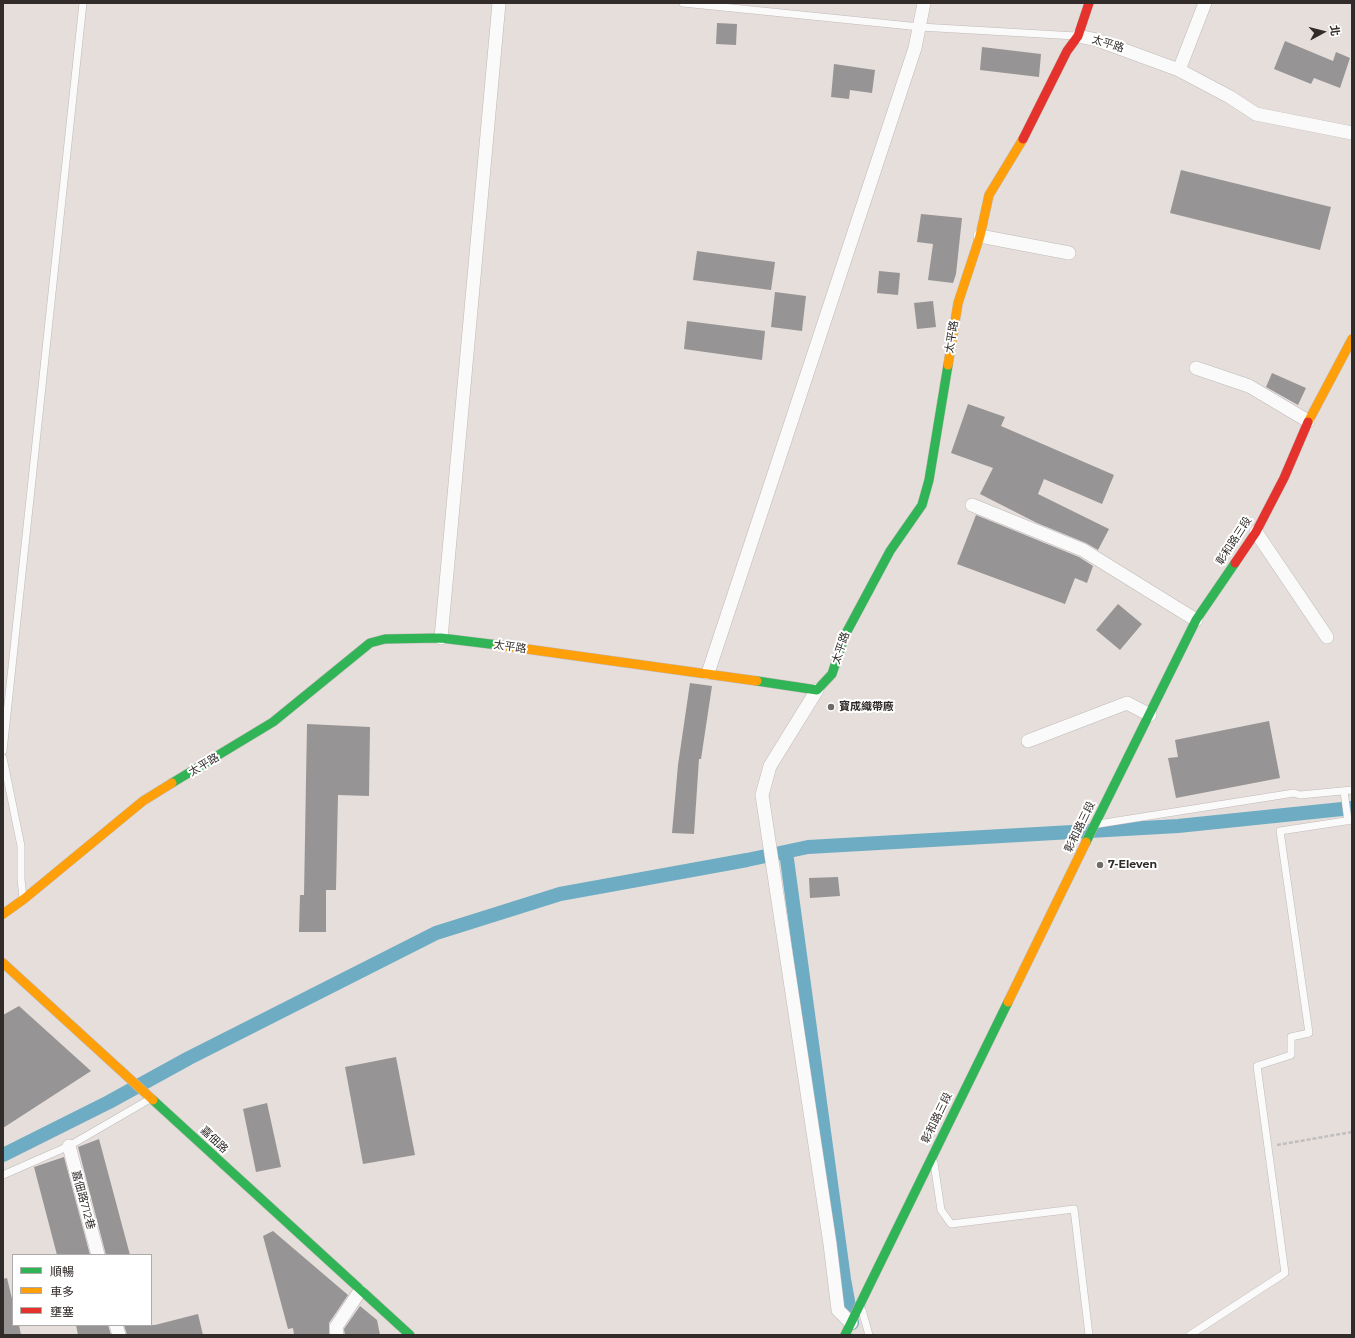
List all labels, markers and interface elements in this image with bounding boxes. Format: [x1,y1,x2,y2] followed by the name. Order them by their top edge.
[1303,12,1343,52] north arrow
[1327,24,1343,37] text: 北
[1090,33,1126,55] street label: 太平路
[943,320,961,354] street label: 太平路
[1213,514,1255,568] street label: 彰和路三段
[829,630,853,666] street label: 太平路
[493,638,527,656] street label: 太平路
[839,700,894,714] place label: 寶成織帶廠
[826,702,836,712] marker: 寶成織帶廠
[186,751,222,779] street label: 太平路
[1062,799,1098,855] street label: 彰和路三段
[1108,858,1157,872] place label: 7-Eleven
[1095,860,1105,870] marker: 7-Eleven
[919,1090,955,1146] street label: 彰和路三段
[197,1124,231,1156] street label: 嘉佃路
[69,1169,97,1231] street label: 嘉佃路712巷
[12,1254,152,1326] legend
[50,1264,74,1279] text: 順暢
[50,1284,74,1299] text: 車多
[50,1304,74,1319] text: 壅塞

